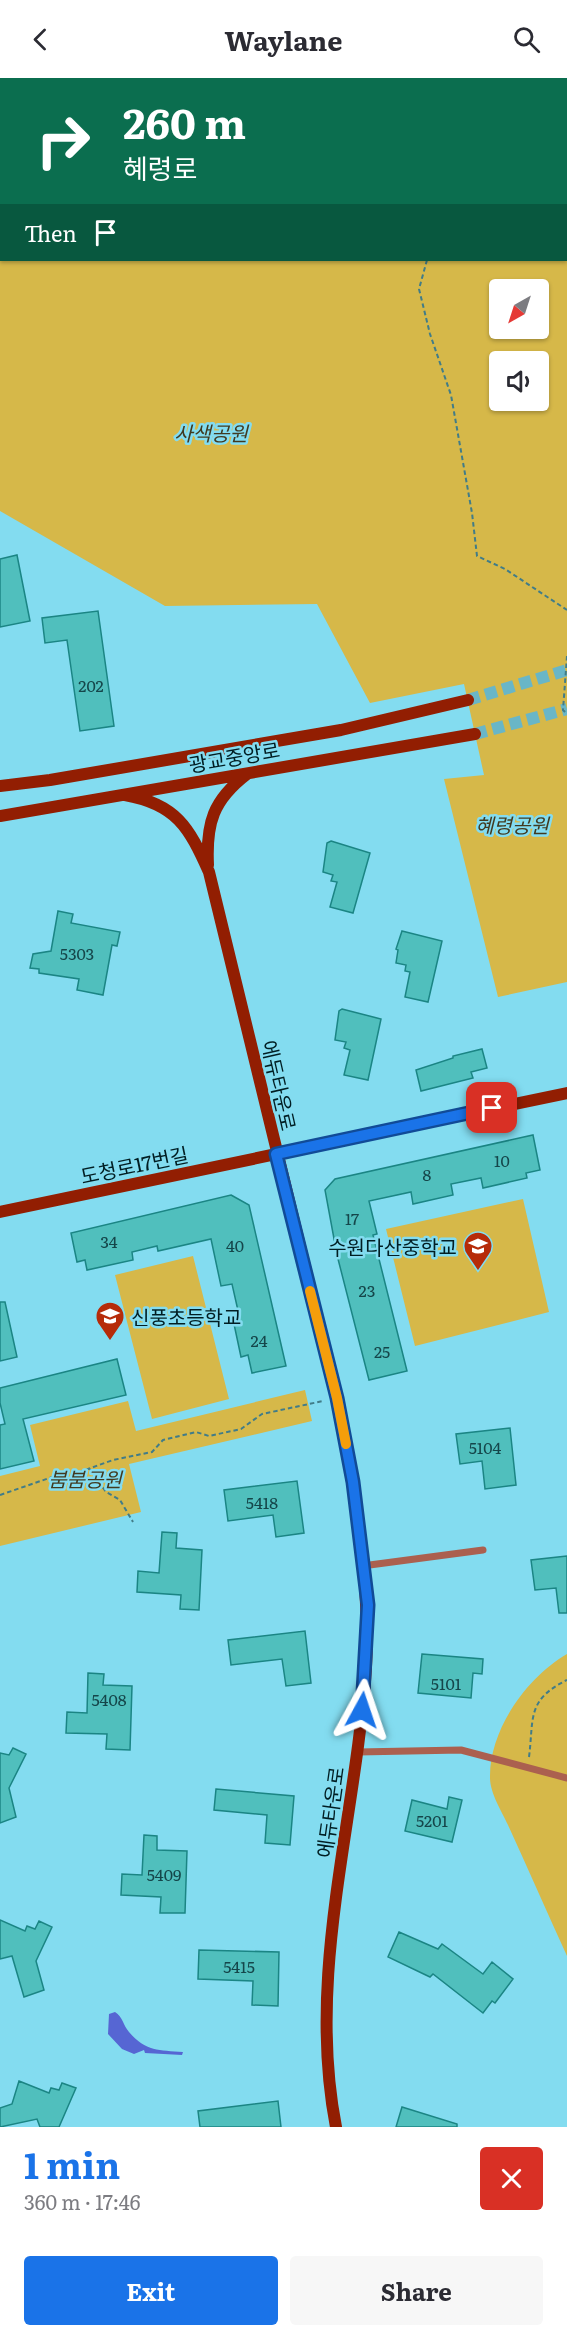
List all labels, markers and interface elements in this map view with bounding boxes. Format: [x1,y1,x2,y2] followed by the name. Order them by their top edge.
[224,19,343,59] text: Waylane
[24,23,57,56] icon: back
[510,23,543,56] icon: search
[123,90,246,152] text: 260 m
[24,102,102,180] icon: right
[123,147,198,187] text: 혜령로
[24,216,77,249] text: Then
[89,216,122,249] icon: arrive
[489,279,549,339] north arrow
[489,279,549,411] map controls
[489,351,549,411] button: sound
[174,417,249,447] park label: 사색공원
[78,673,104,697] house number: 202
[186,733,282,779] street label: 광교중앙로
[475,809,550,839] park label: 혜령공원
[60,941,94,965] house number: 5303
[255,1037,305,1133] street label: 에듀타운로
[466,1082,517,1133] pin
[475,1091,508,1124] icon: arrive
[77,1138,191,1190] street label: 도청로17번길
[494,1148,510,1172] house number: 10
[423,1162,432,1186] house number: 8
[345,1206,359,1230] house number: 17
[100,1229,118,1253] house number: 34
[462,1230,494,1272] school or university icon: 수원다산중학교
[328,1231,457,1261] place label: 수원다산중학교
[226,1233,244,1257] house number: 40
[359,1278,375,1302] house number: 23
[94,1300,126,1342] school or university icon: 신풍초등학교
[131,1301,241,1331] place label: 신풍초등학교
[251,1328,268,1352] house number: 24
[374,1339,390,1363] house number: 25
[469,1435,502,1459] house number: 5104
[48,1463,123,1493] park label: 붐붐공원
[246,1490,278,1514] house number: 5418
[431,1671,462,1695] house number: 5101
[330,1678,394,1742] position arrow
[91,1687,127,1711] house number: 5408
[308,1764,350,1860] street label: 에듀타운로
[416,1808,448,1832] house number: 5201
[147,1862,181,1886] house number: 5409
[223,1954,255,1978] house number: 5415
[24,2137,120,2190] text: 1 min
[480,2147,543,2210] button: close
[24,2186,141,2216] text: 360 m · 17:46
[24,2256,278,2325] button: Exit
[290,2256,543,2325] button: Share

